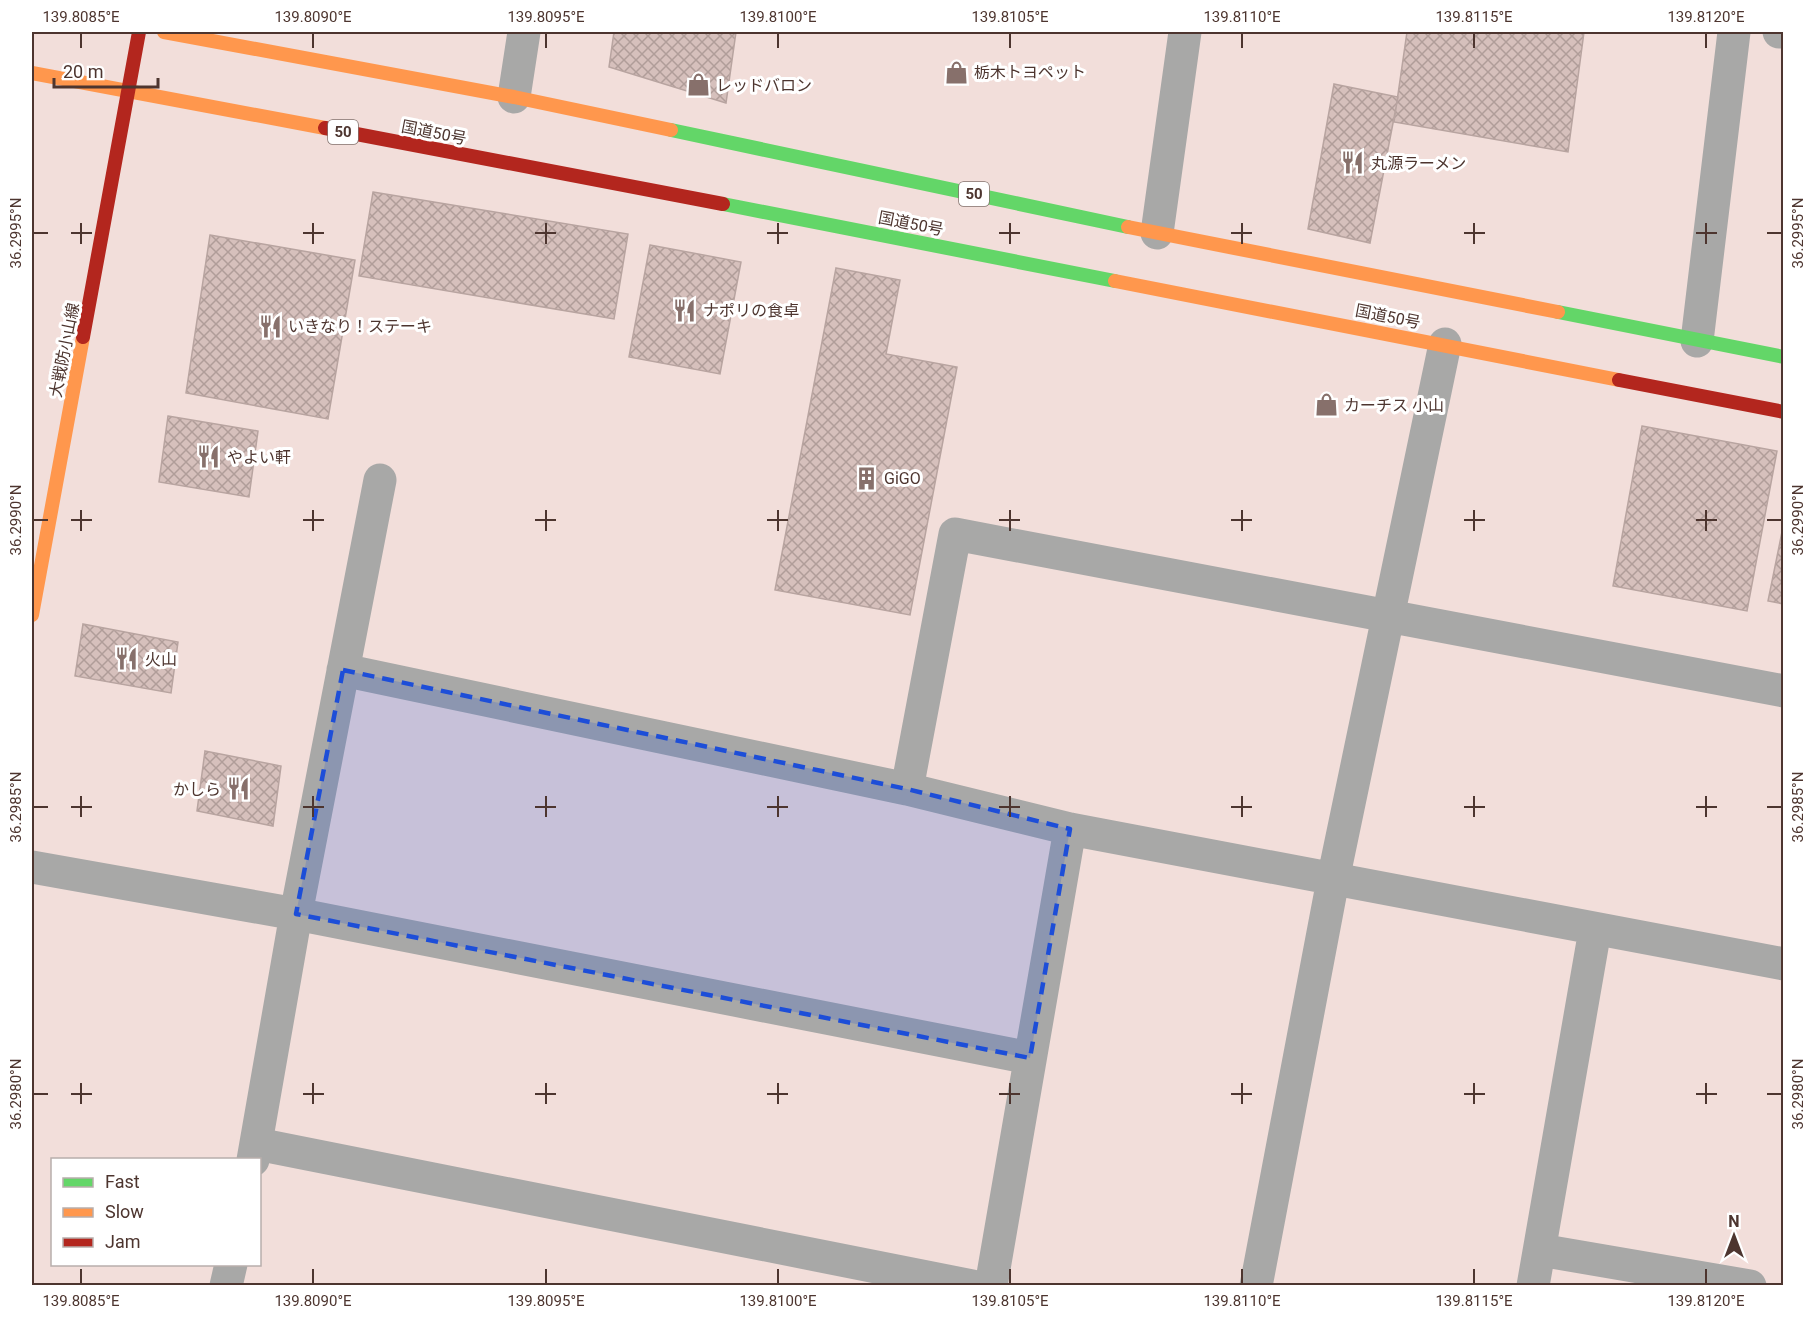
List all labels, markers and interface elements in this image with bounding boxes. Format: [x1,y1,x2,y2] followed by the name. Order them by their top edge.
[42,8,120,26] text: 139.8085°E
[274,8,352,26] text: 139.8090°E
[507,8,585,26] text: 139.8095°E
[739,8,817,26] text: 139.8100°E
[971,8,1049,26] text: 139.8105°E
[1203,8,1281,26] text: 139.8110°E
[1435,8,1513,26] text: 139.8115°E
[1667,8,1745,26] text: 139.8120°E
[54,51,158,89] scale bar
[943,59,969,85] shop icon: 栃木トヨペット
[63,61,103,82] text: 20 m
[974,63,1086,82] place label: 栃木トヨペット
[685,72,711,98] shop icon: レッドバロン
[716,76,812,95] place label: レッドバロン
[400,117,468,148] street label: 国道50号
[328,120,358,144] road number: 50
[1340,150,1366,176] restaurant icon: 丸源ラーメン
[1371,154,1466,173] place label: 丸源ラーメン
[959,182,989,206] road number: 50
[7,198,25,268] text: 36.2995°N
[1789,198,1807,268] text: 36.2995°N
[877,208,945,239] street label: 国道50号
[672,297,698,323] restaurant icon: ナポリの食卓
[46,301,83,399] street label: 大戦防小山線
[703,301,799,320] place label: ナポリの食卓
[1354,301,1422,332] street label: 国道50号
[257,313,283,339] restaurant icon: いきなり！ステーキ
[288,317,432,336] place label: いきなり！ステーキ
[1313,392,1339,418] shop icon: カーチス 小山
[1344,396,1444,415] place label: カーチス 小山
[196,444,222,470] restaurant icon: やよい軒
[227,448,291,467] place label: やよい軒
[853,465,879,491] building icon: GiGO
[884,469,921,488] place label: GiGO
[7,485,25,555] text: 36.2990°N
[1789,485,1807,555] text: 36.2990°N
[114,646,140,672] restaurant icon: 火山
[145,650,177,669] place label: 火山
[7,772,25,842] text: 36.2985°N
[1789,772,1807,842] text: 36.2985°N
[226,776,252,802] restaurant icon: かしら
[173,780,221,799] place label: かしら
[7,1059,25,1129] text: 36.2980°N
[1789,1059,1807,1129] text: 36.2980°N
[51,1158,261,1266] legend
[105,1171,140,1192] text: Fast
[105,1201,144,1222] text: Slow
[1704,1206,1764,1266] north arrow
[1728,1212,1740,1231] text: N
[105,1231,141,1252] text: Jam
[42,1292,120,1310] text: 139.8085°E
[274,1292,352,1310] text: 139.8090°E
[507,1292,585,1310] text: 139.8095°E
[739,1292,817,1310] text: 139.8100°E
[971,1292,1049,1310] text: 139.8105°E
[1203,1292,1281,1310] text: 139.8110°E
[1435,1292,1513,1310] text: 139.8115°E
[1667,1292,1745,1310] text: 139.8120°E

